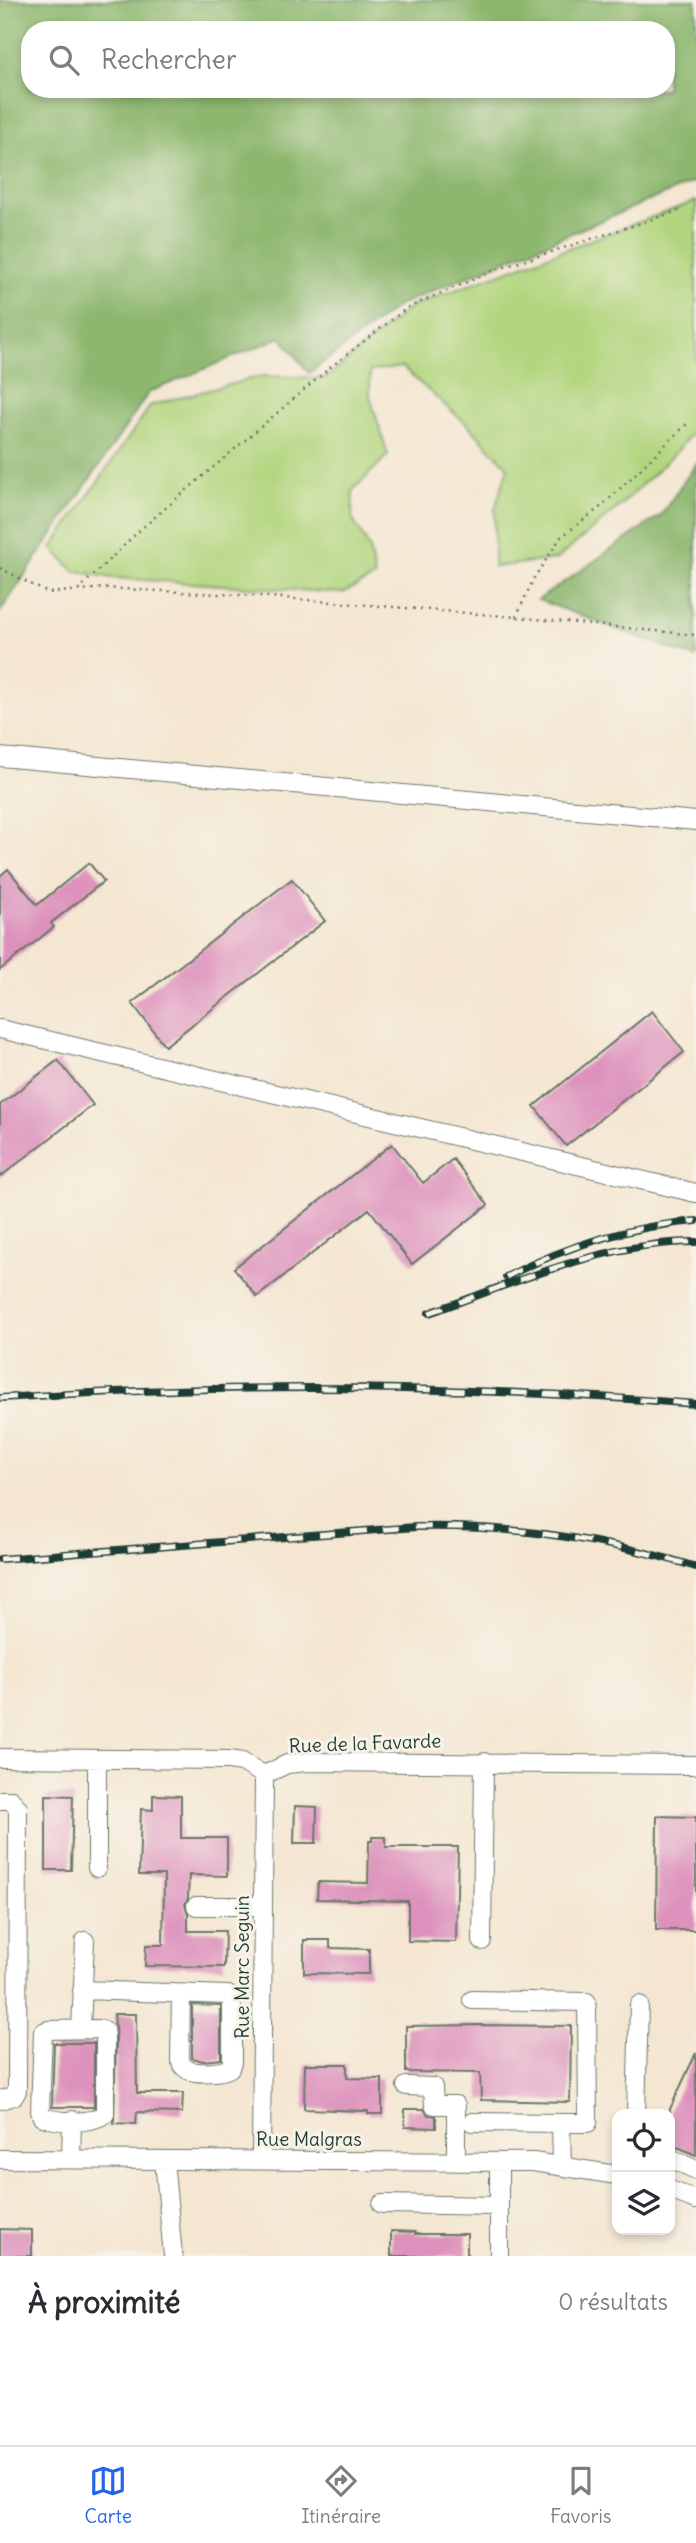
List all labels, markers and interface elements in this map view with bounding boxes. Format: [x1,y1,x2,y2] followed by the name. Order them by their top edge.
[21,21,675,98] search box
[45,41,83,79] icon: search
[101,43,237,76] text: Rechercher
[288,1728,442,1758] street label: Rue de la Favarde
[230,1895,254,2039] street label: Rue Marc Seguin
[612,2109,675,2235] map controls
[612,2109,675,2172] button: locate
[256,2127,362,2151] street label: Rue Malgras
[612,2172,675,2235] button: layers
[28,2283,180,2321] text: À proximité
[558,2287,668,2316] text: 0 résultats
[85,2462,132,2528] tab: Carte
[301,2462,381,2528] tab: Itinéraire
[550,2462,611,2528] tab: Favoris

